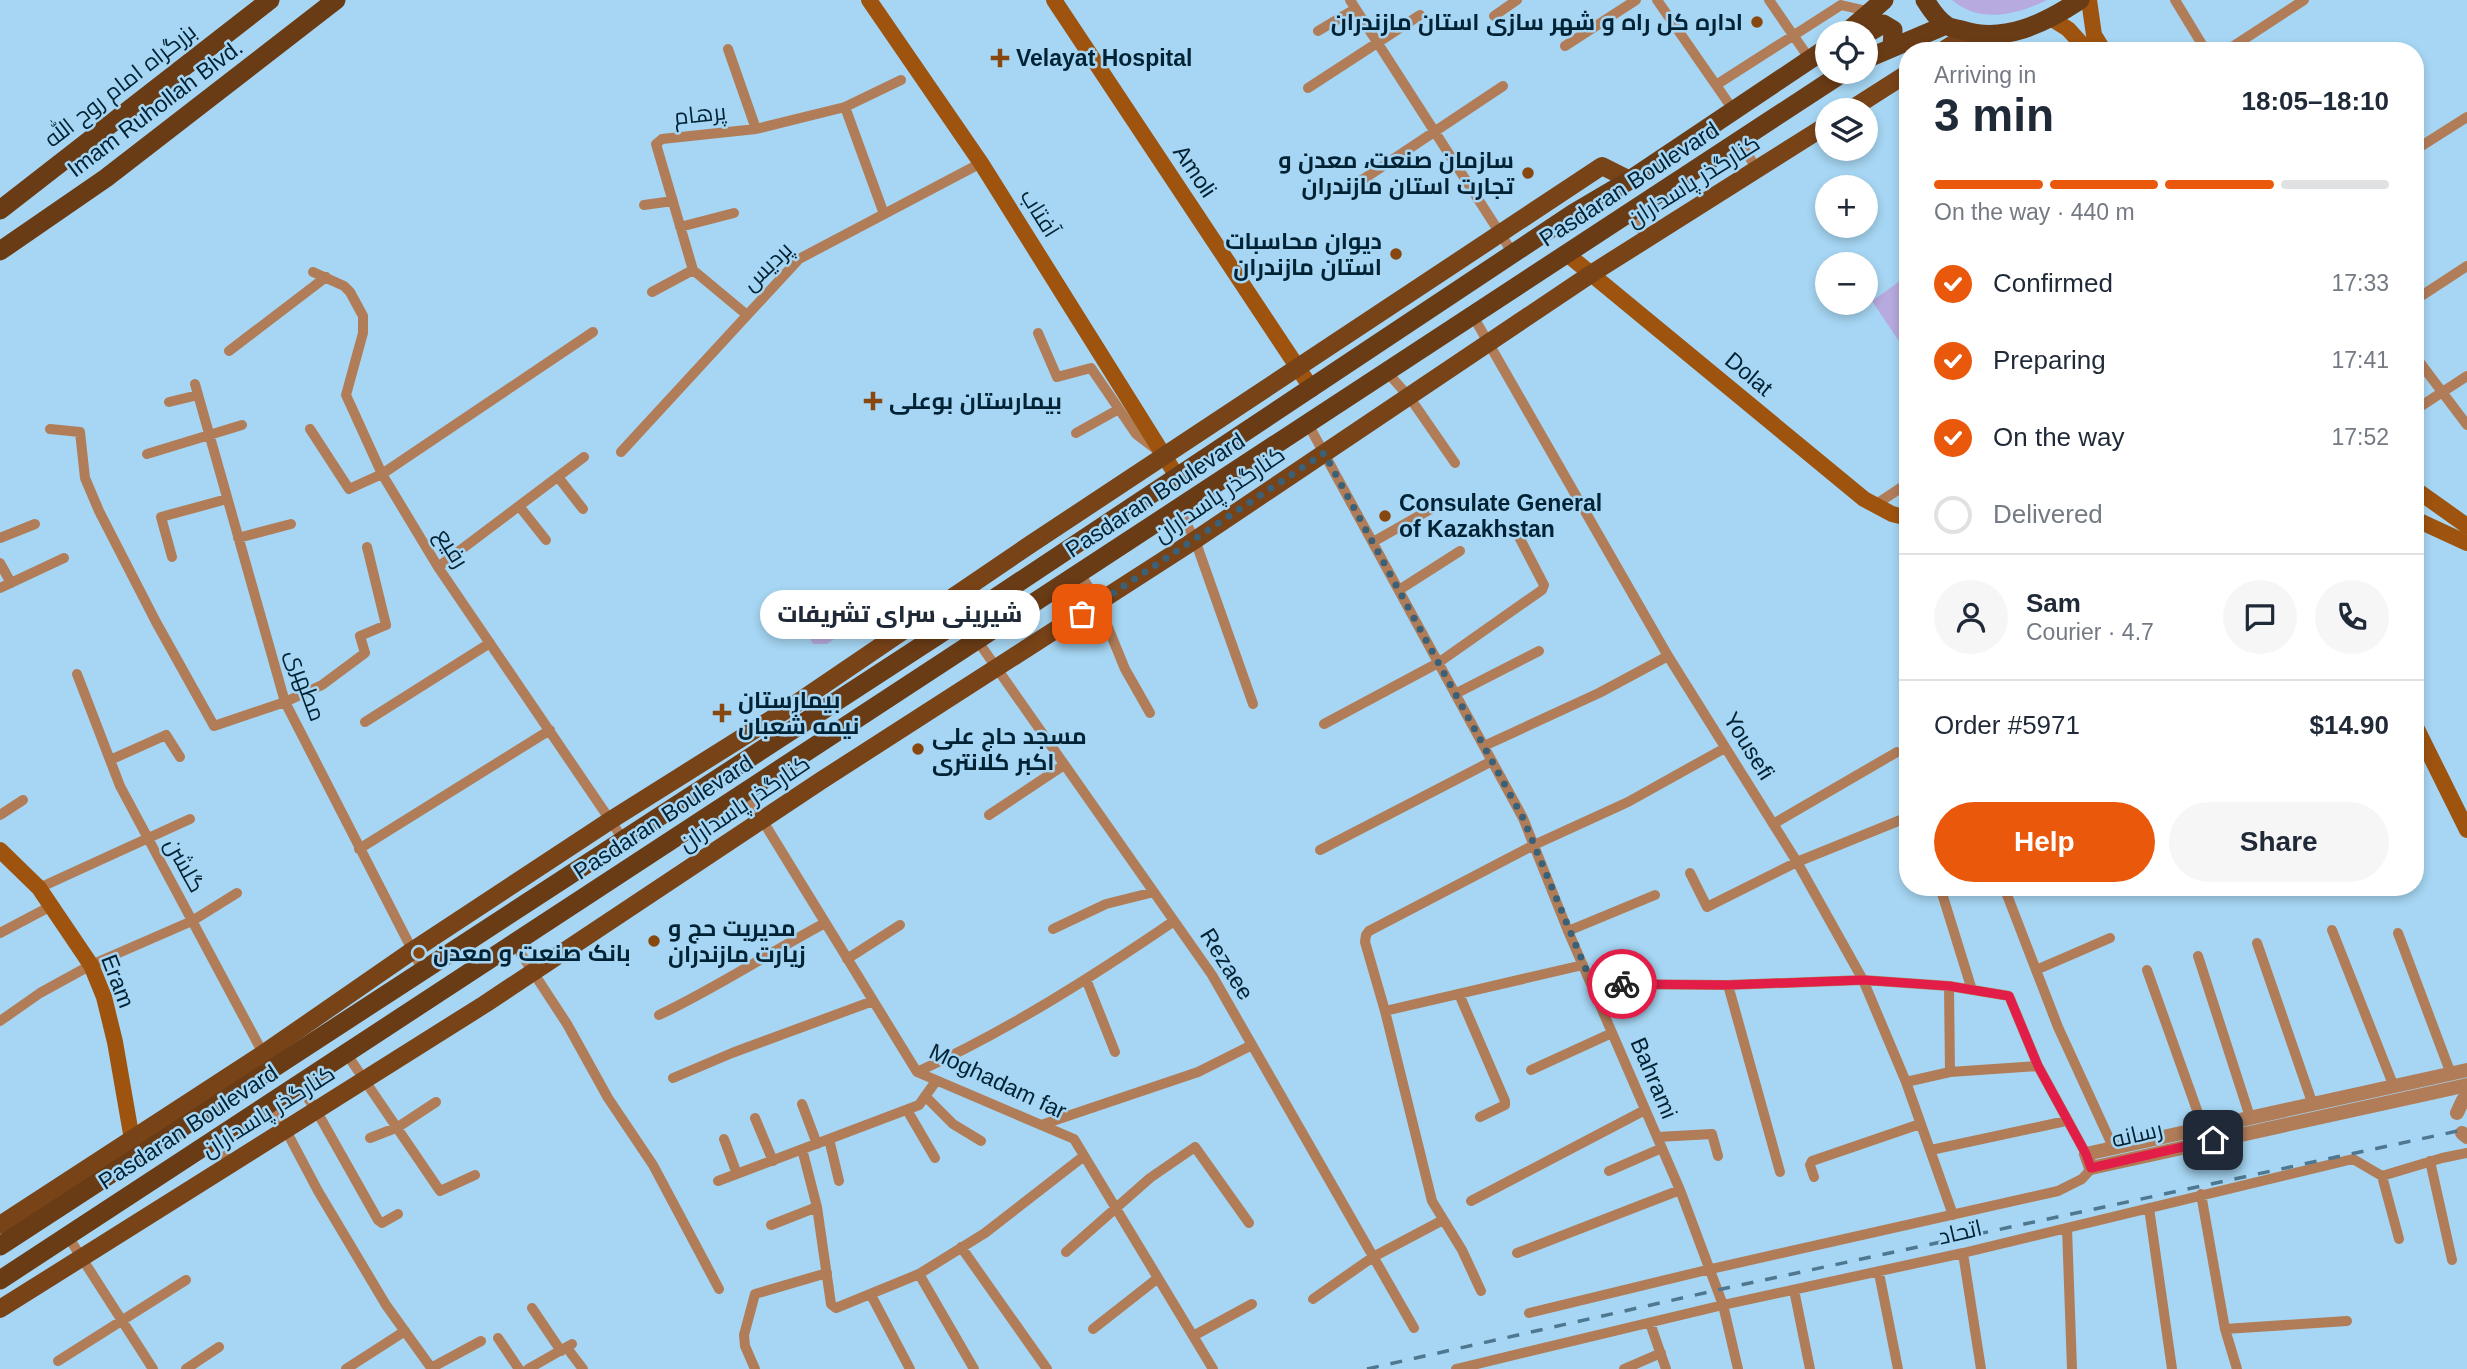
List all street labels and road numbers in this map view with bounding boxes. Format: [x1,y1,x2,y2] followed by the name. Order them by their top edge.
[38,16,203,154] street label: بزرگراه امام روح الله
[62,34,248,182] street label: Imam Ruhollah Blvd.
[673,98,728,133] street label: پرهام
[1535,116,1723,252] street label: Pasdaran Boulevard
[1622,130,1765,234] street label: کنارگذر پاسداران
[1168,140,1222,202] street label: Amoli
[1015,184,1065,242] street label: آفتاب
[737,236,799,297] street label: پردیس
[1720,347,1778,402] street label: Dolat
[1061,427,1249,563] street label: Pasdaran Boulevard
[1149,441,1290,549] street label: کنارگذر پاسداران
[427,524,474,574] street label: رفیع
[280,645,331,725] street label: مطهری
[1718,707,1780,785] street label: Yousefi
[569,749,757,885] street label: Pasdaran Boulevard
[674,750,815,858] street label: کنارگذر پاسداران
[159,833,210,897] street label: گلشن
[1195,923,1259,1005] street label: Rezaee
[96,951,140,1011] street label: Eram
[1625,1033,1683,1123] street label: Bahrami
[925,1038,1071,1124] street label: Moghadam far
[94,1059,282,1195] street label: Pasdaran Boulevard
[197,1060,340,1164] street label: کنارگذر پاسداران
[2109,1116,2165,1152] street label: رسانه
[1936,1214,1984,1250] street label: اتحاد

